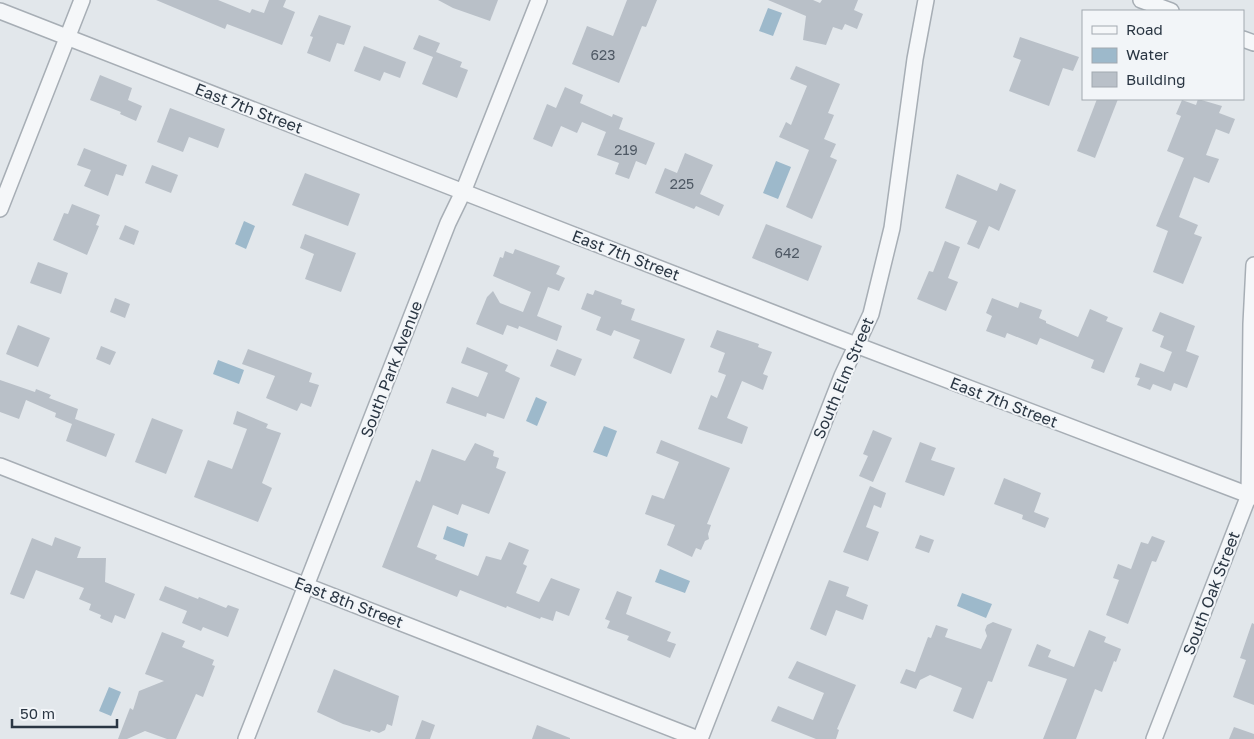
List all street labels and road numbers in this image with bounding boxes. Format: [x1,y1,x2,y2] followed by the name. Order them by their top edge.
[192,78,306,138] street label: East 7th Street
[569,225,683,285] street label: East 7th Street
[356,298,426,440] street label: South Park Avenue
[808,314,878,442] street label: South Elm Street
[947,372,1061,432] street label: East 7th Street
[1178,528,1244,658] street label: South Oak Street
[292,572,406,632] street label: East 8th Street

